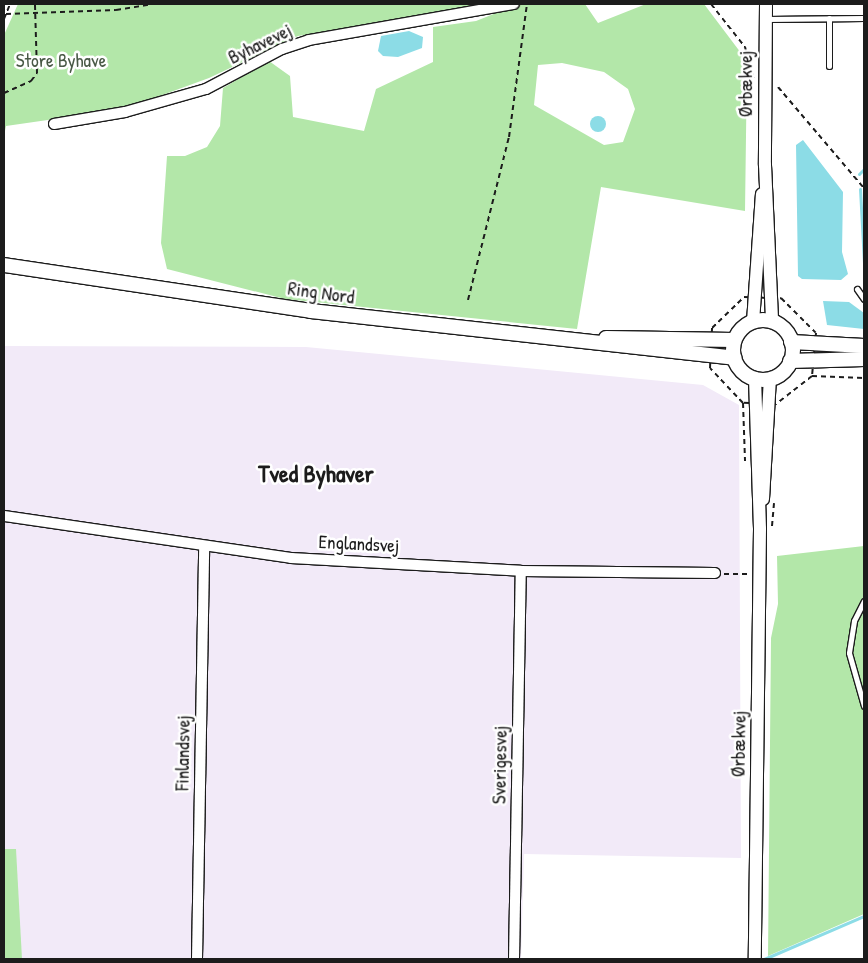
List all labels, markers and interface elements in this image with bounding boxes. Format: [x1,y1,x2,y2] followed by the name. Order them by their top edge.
[224,19,296,69] street label: Byhavevej
[16,50,106,72] park label: Store Byhave
[735,51,757,117] street label: Ørbækvej
[286,277,356,309] street label: Ring Nord
[258,460,374,488] district label: Tved Byhaver
[318,530,400,558] street label: Englandsvej
[727,711,751,777] street label: Ørbækvej
[171,715,195,791] street label: Finlandsvej
[488,726,512,804] street label: Sverigesvej

